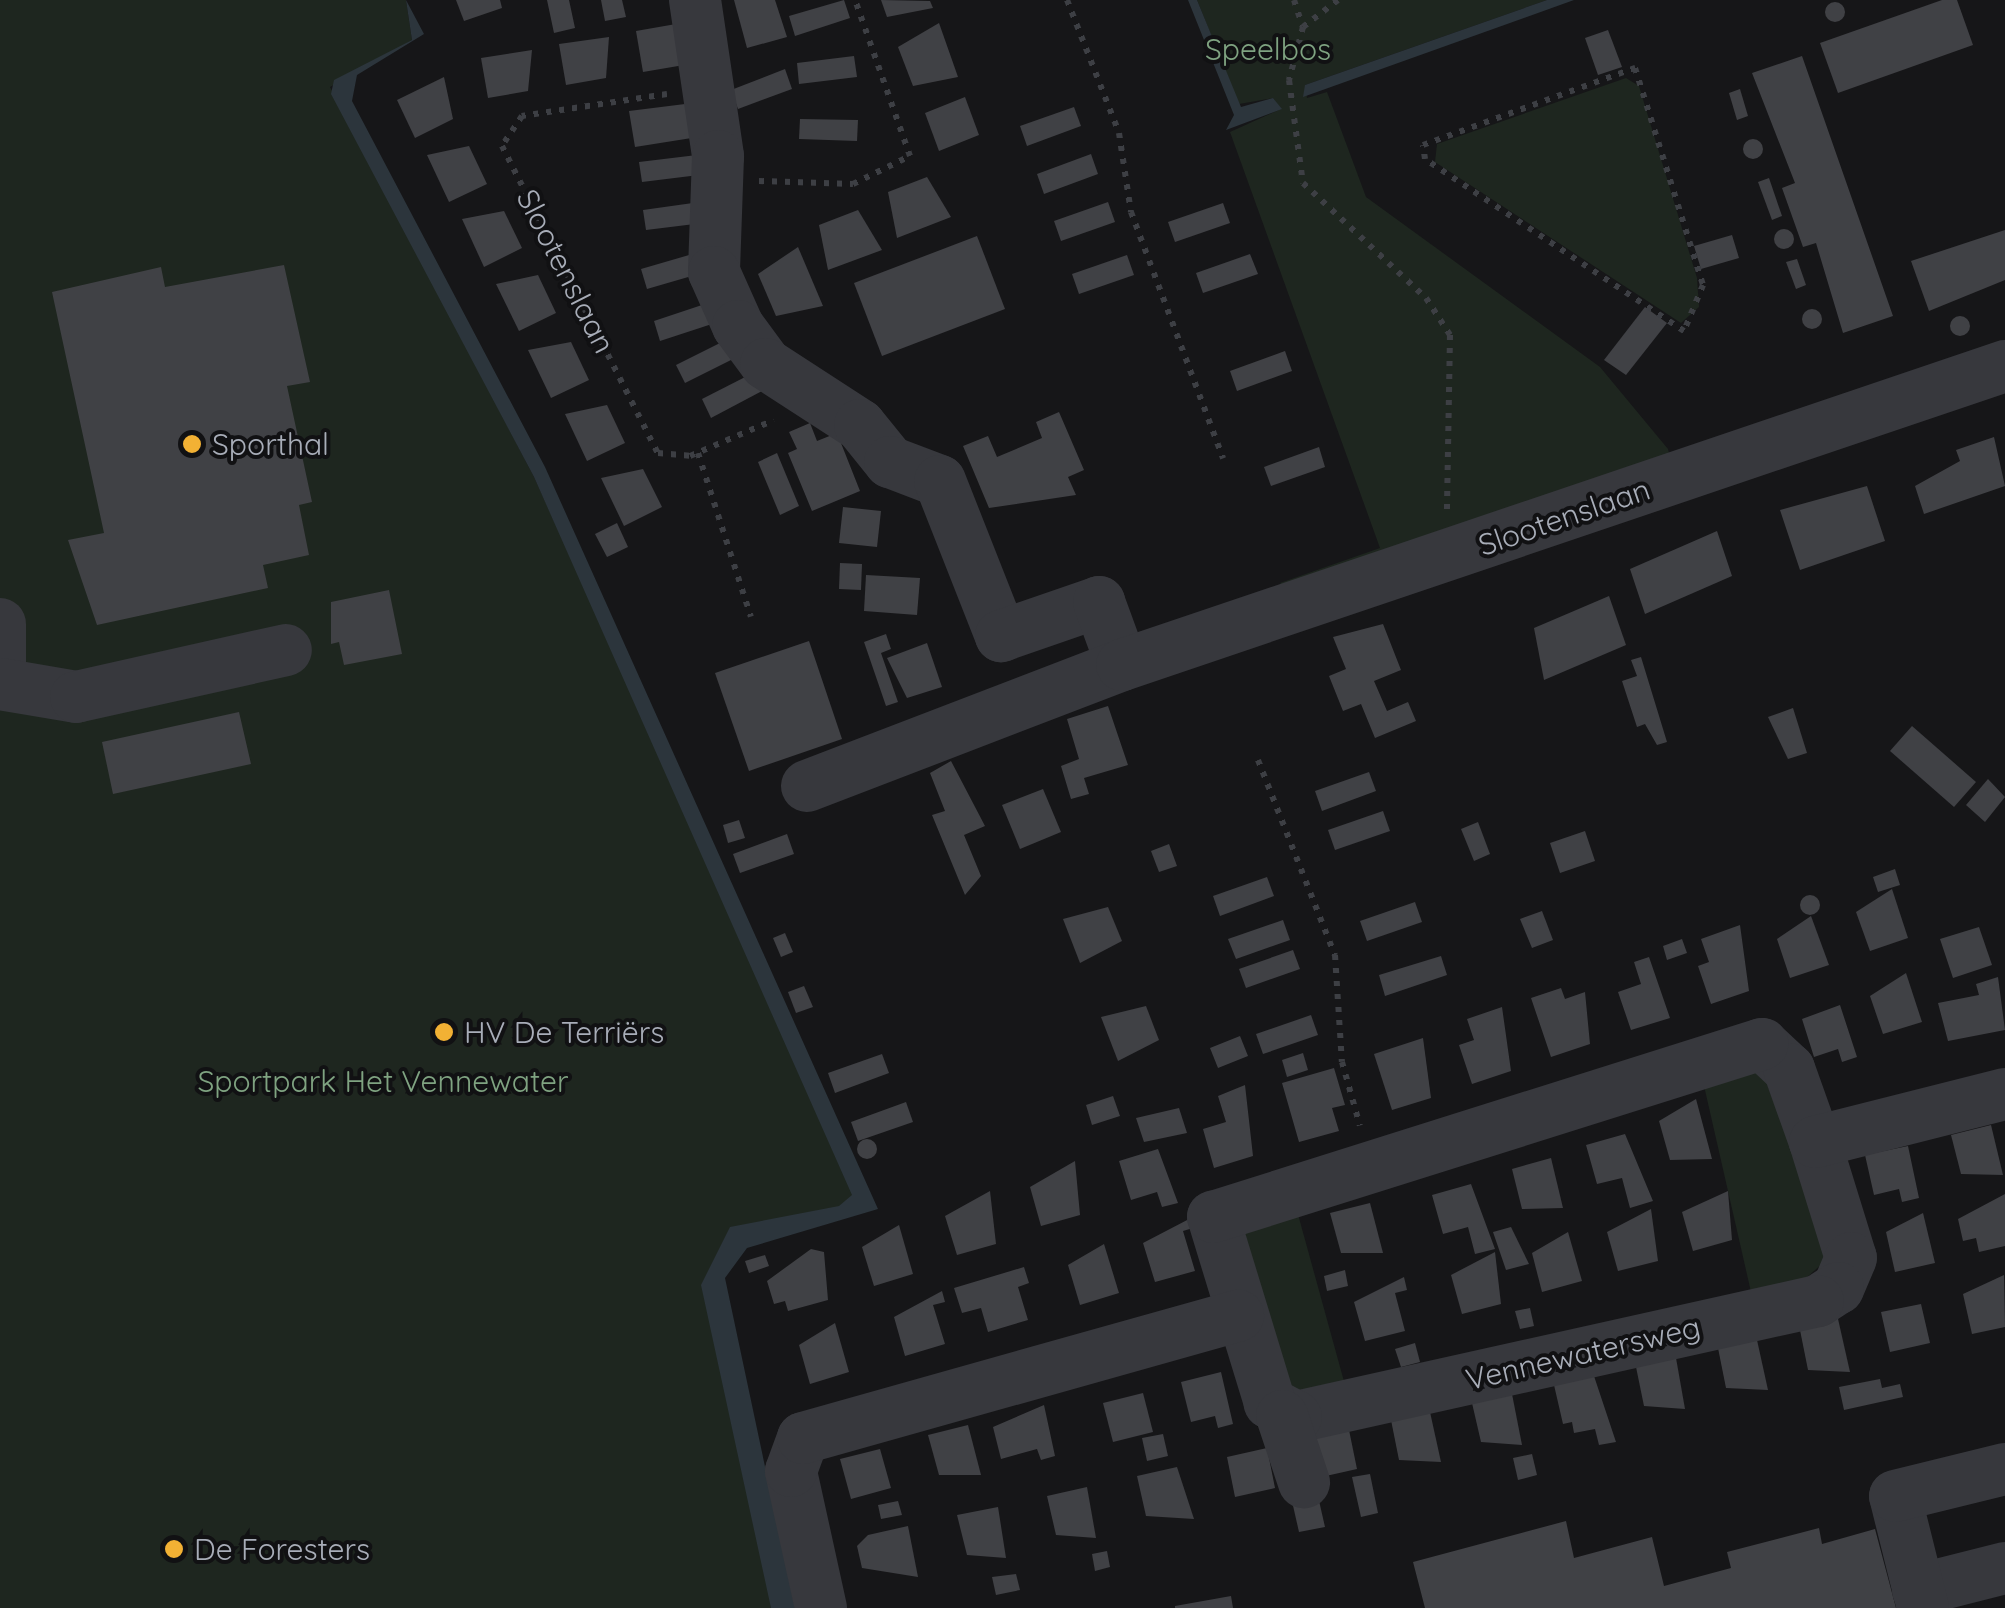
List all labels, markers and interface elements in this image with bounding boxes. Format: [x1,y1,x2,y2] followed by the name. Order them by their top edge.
[1205,31,1331,67] park label: Speelbos
[509,183,623,359] street label: Slootenslaan
[212,426,329,462] place label: Sporthal
[181,433,203,455] marker: Sporthal
[1474,471,1654,563] street label: Slootenslaan
[464,1014,664,1050] place label: HV De Terriërs
[433,1021,455,1043] marker: HV De Terriërs
[197,1063,569,1099] park label: Sportpark Het Vennewater
[1462,1309,1704,1397] street label: Vennewatersweg
[194,1531,370,1567] place label: De Foresters
[163,1538,185,1560] marker: De Foresters

